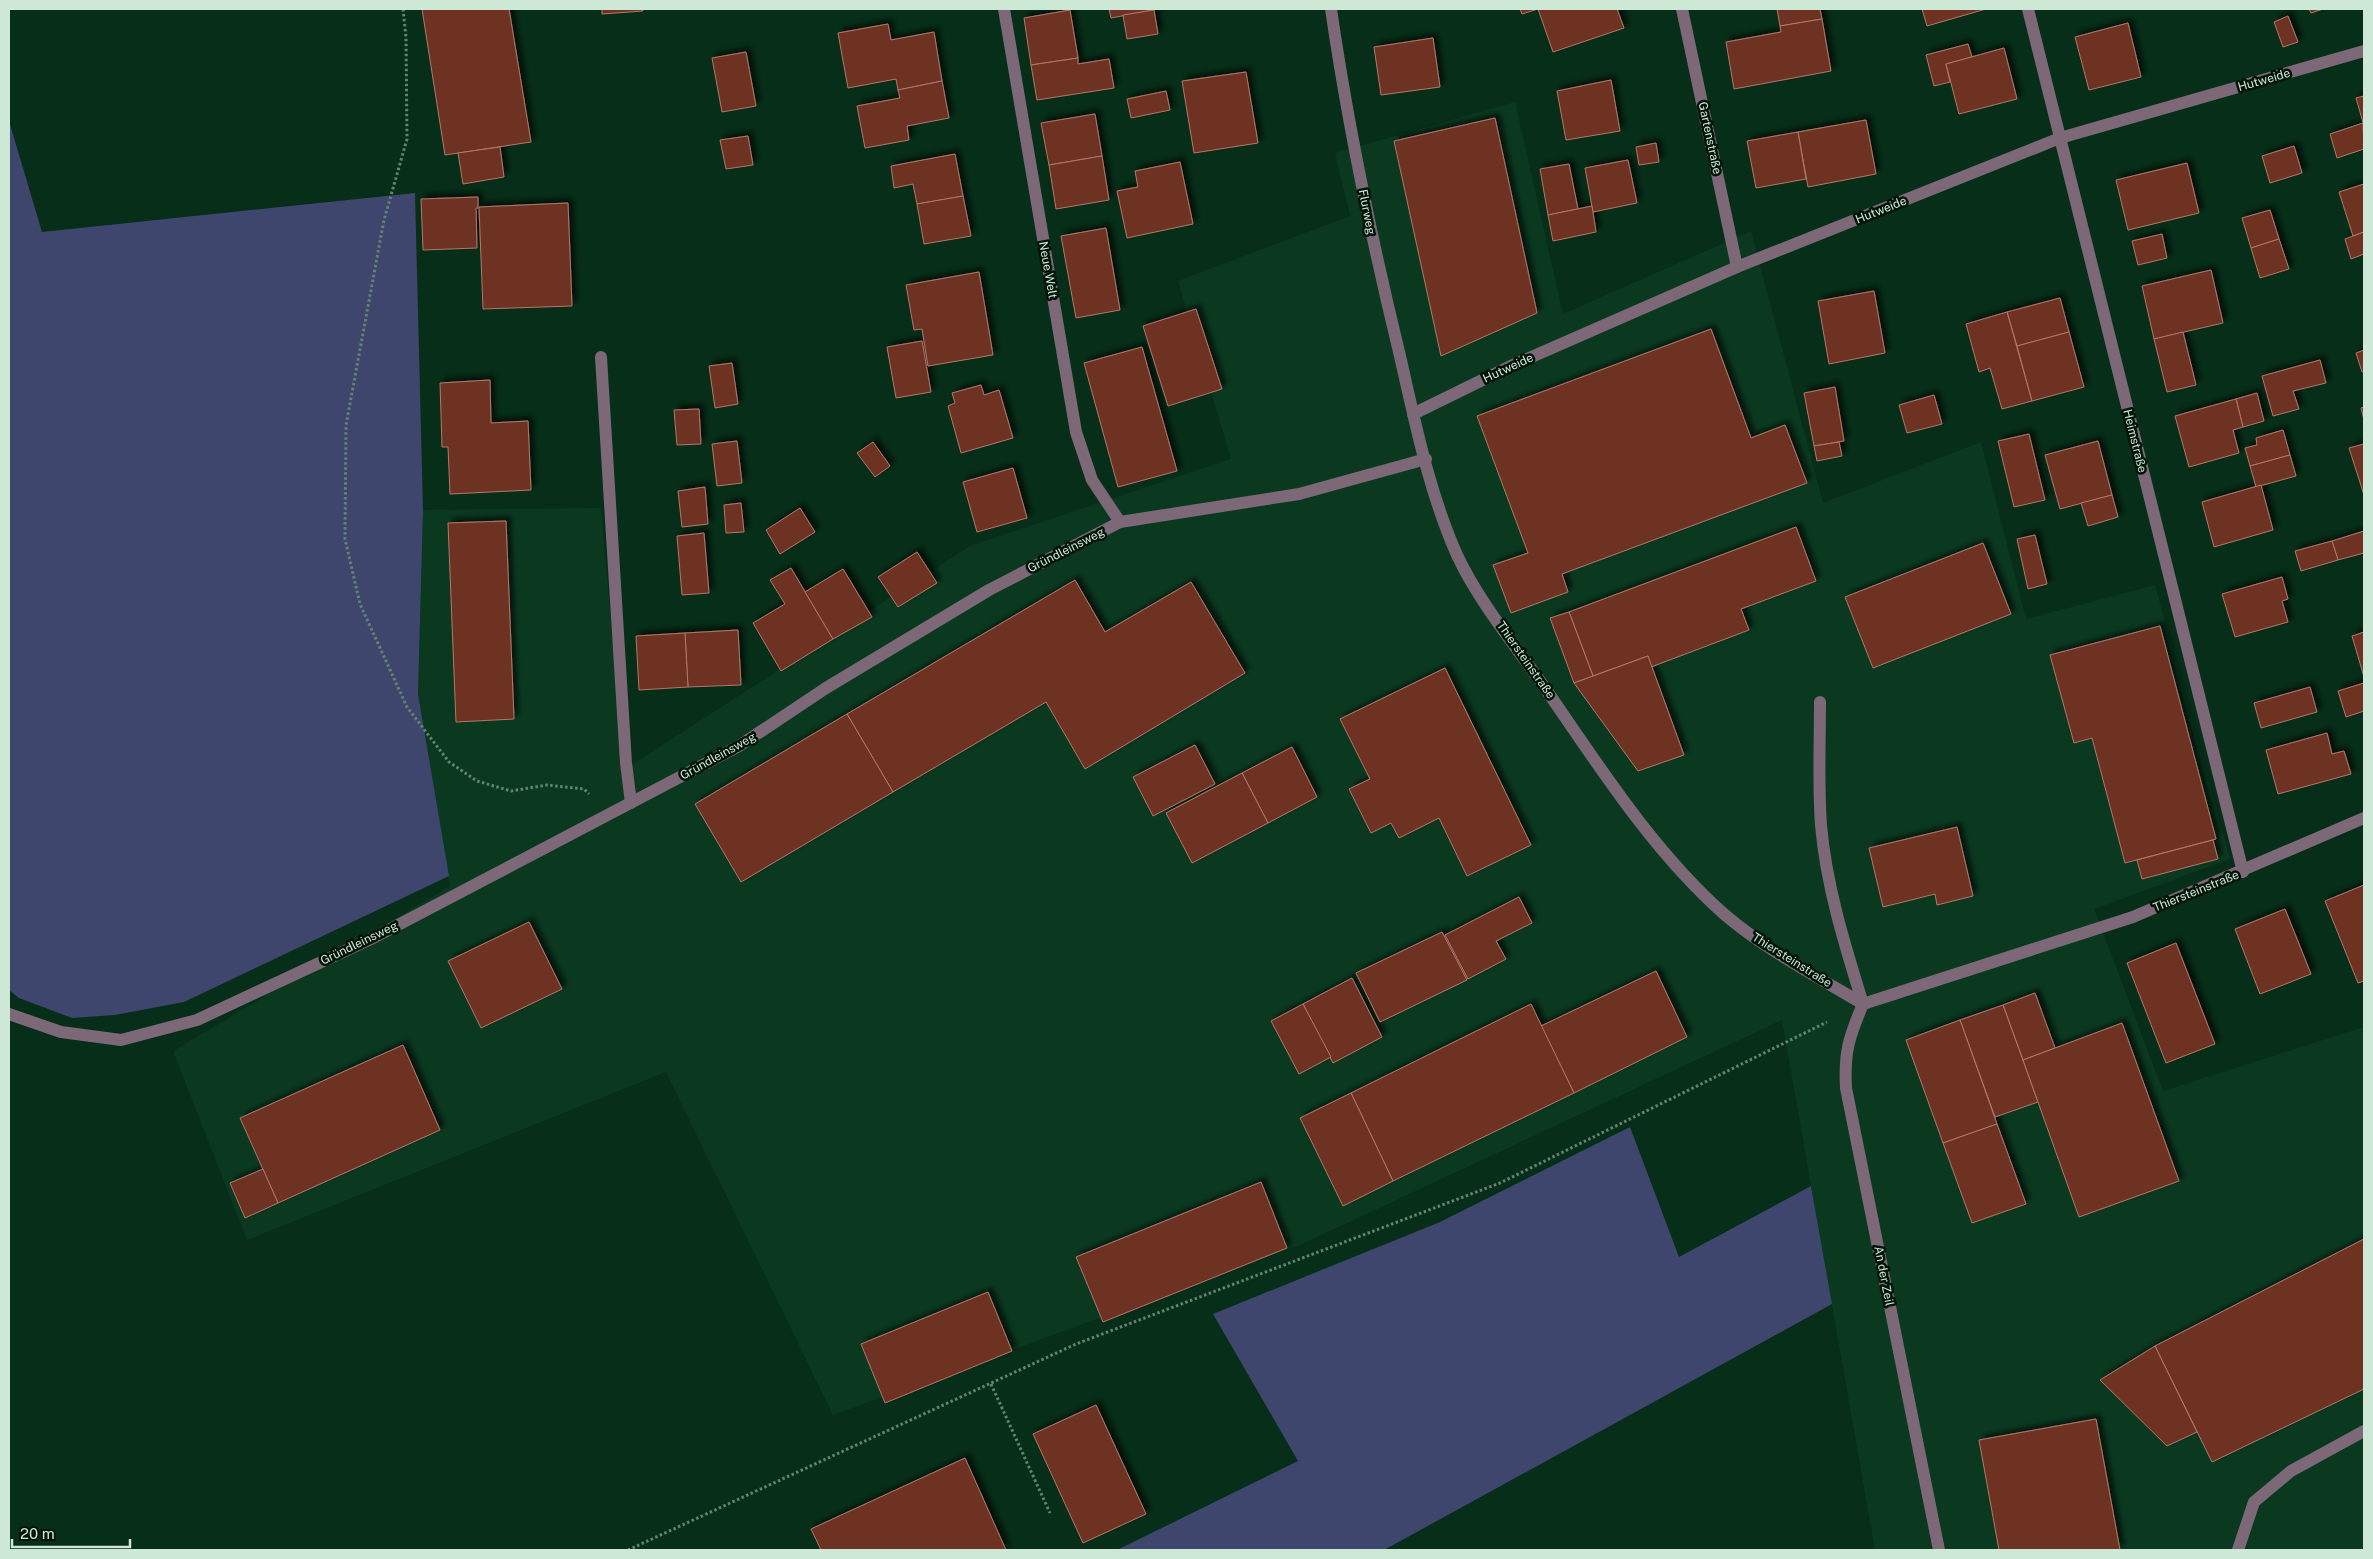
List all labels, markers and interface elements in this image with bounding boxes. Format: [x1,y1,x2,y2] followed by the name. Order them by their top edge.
[2236,66,2292,94] street label: Hutweide
[1695,100,1725,176] street label: Gartenstraße
[1356,188,1378,236] street label: Flurweg
[1853,193,1909,227] street label: Hutweide
[1036,240,1060,300] street label: Neue Welt
[1481,350,1536,386] street label: Hutweide
[2120,408,2150,474] street label: Heimstraße
[1025,525,1107,575] street label: Gründleinsweg
[1494,619,1558,702] street label: Thiersteinstraße
[678,729,758,783] street label: Gründleinsweg
[2151,867,2241,915] street label: Thiersteinstraße
[318,918,400,968] street label: Gründleinsweg
[1750,930,1835,990] street label: Thiersteinstraße
[1871,1245,1897,1307] street label: An der Zeil
[12,1516,130,1548] scale bar
[20,1525,55,1542] text: 20 m

